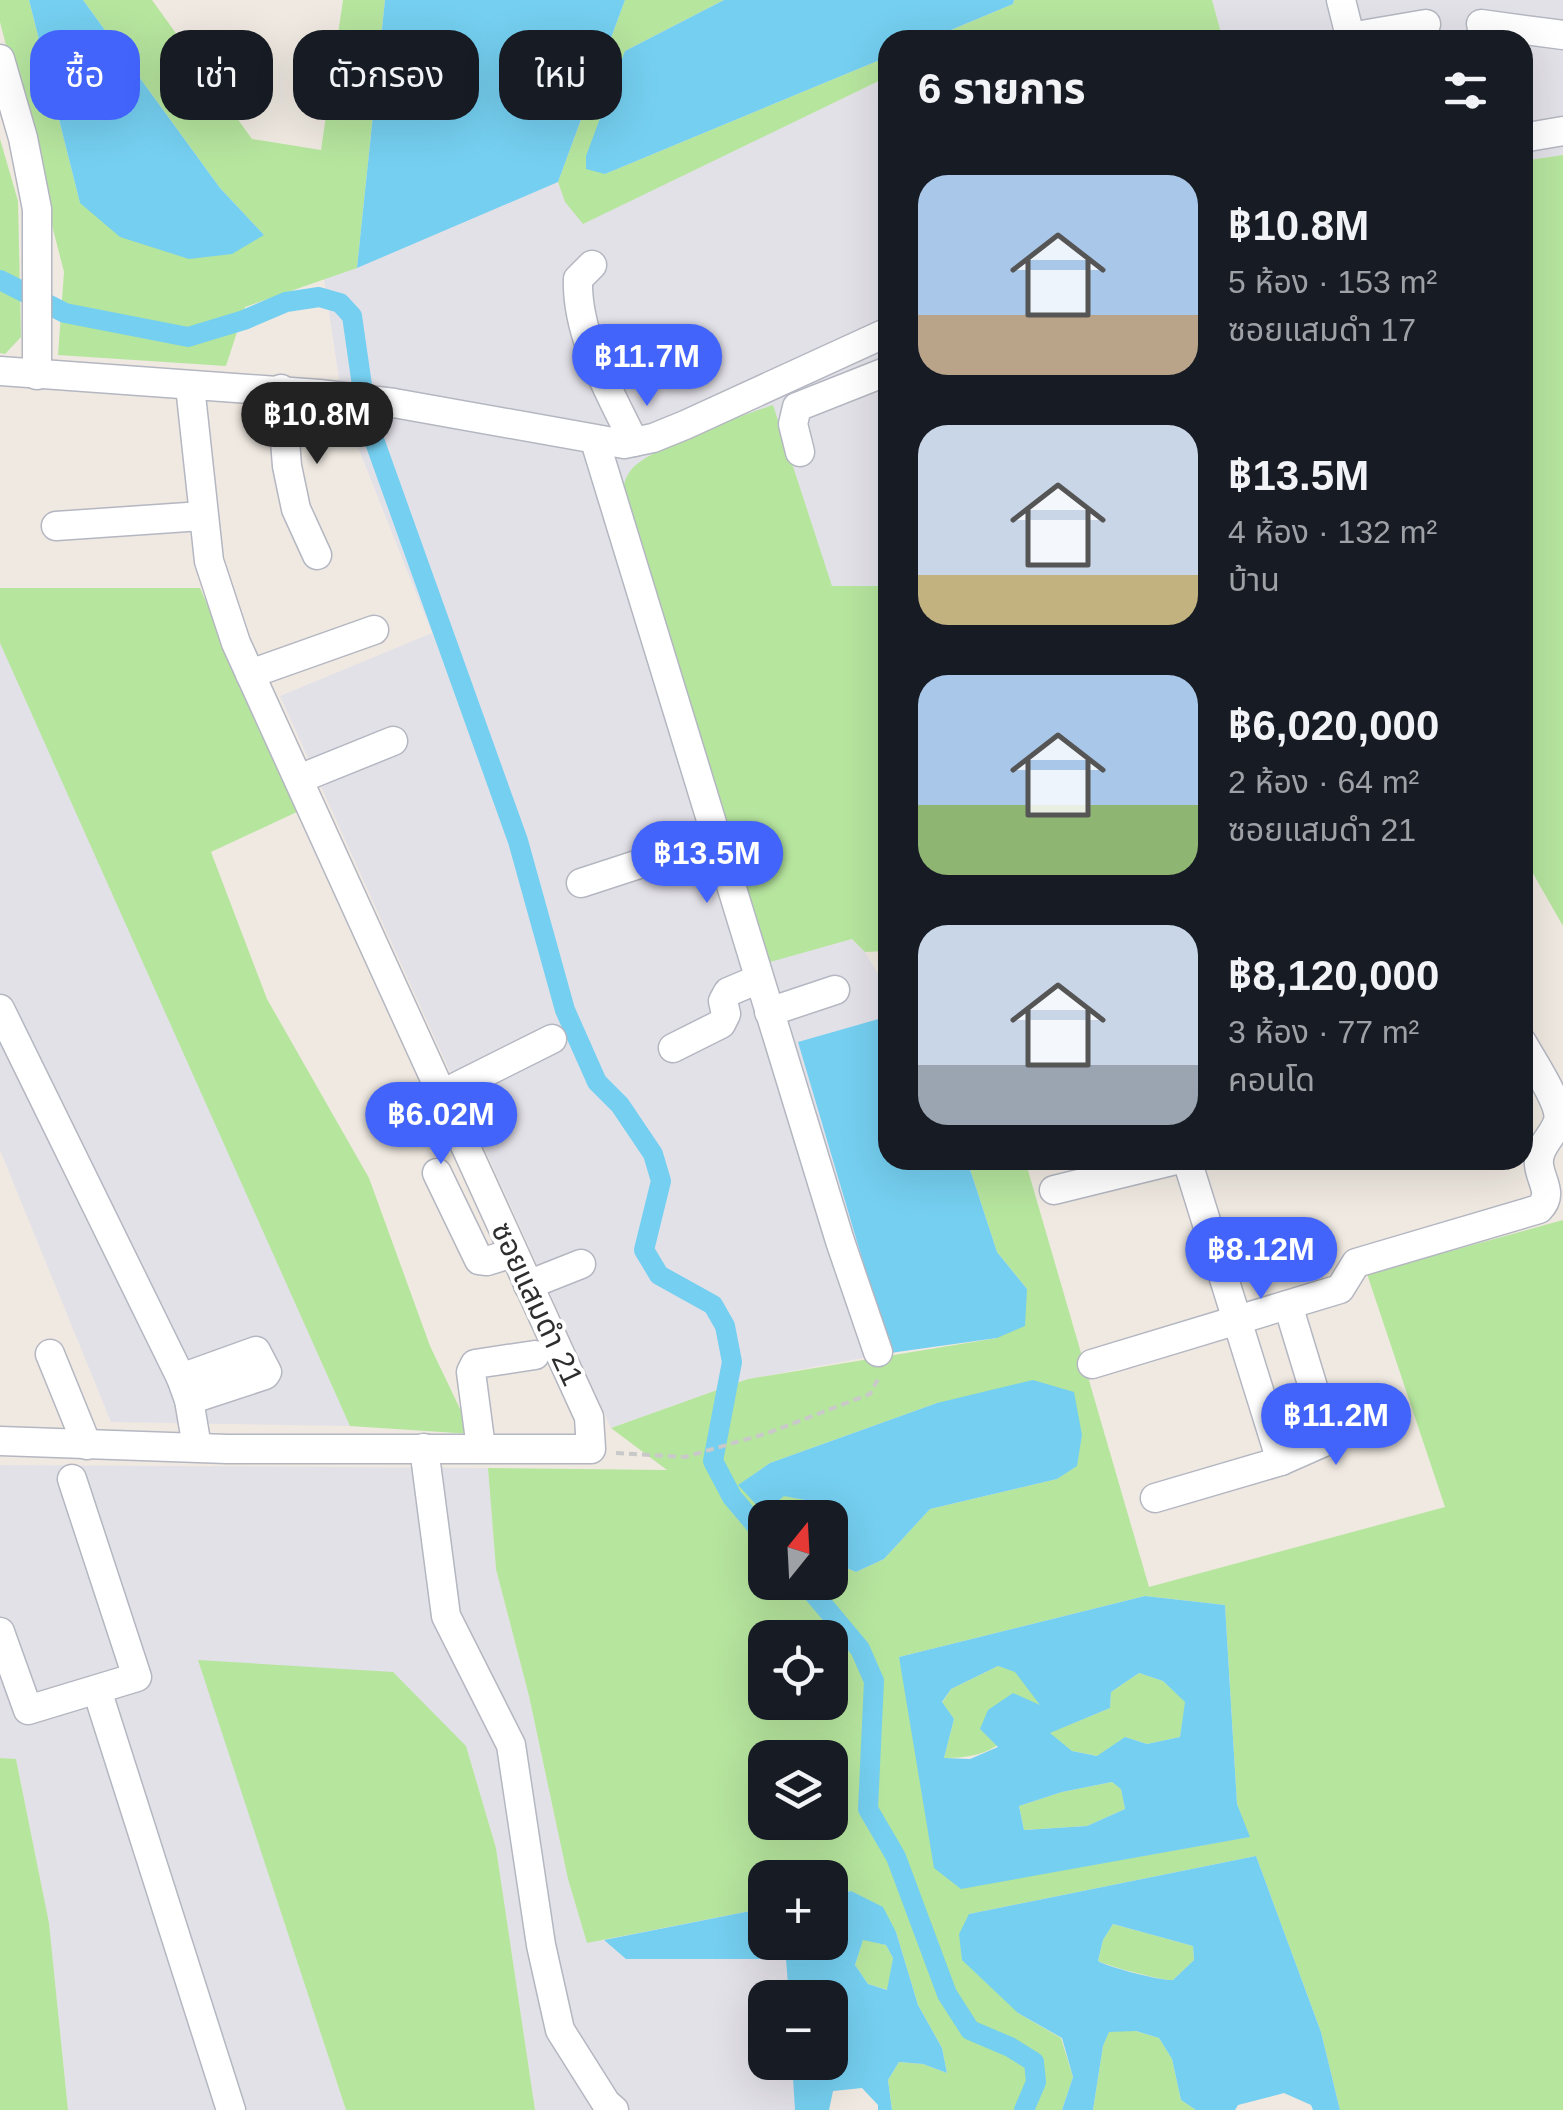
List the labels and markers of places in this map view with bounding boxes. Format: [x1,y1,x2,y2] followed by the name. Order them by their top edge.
[566,324,728,409] pin: ฿11.7M
[236,382,398,467] pin: ฿10.8M
[626,821,788,906] pin: ฿13.5M
[360,1082,522,1167] pin: ฿6.02M
[1180,1217,1342,1302] pin: ฿8.12M
[1255,1383,1417,1468] pin: ฿11.2M

